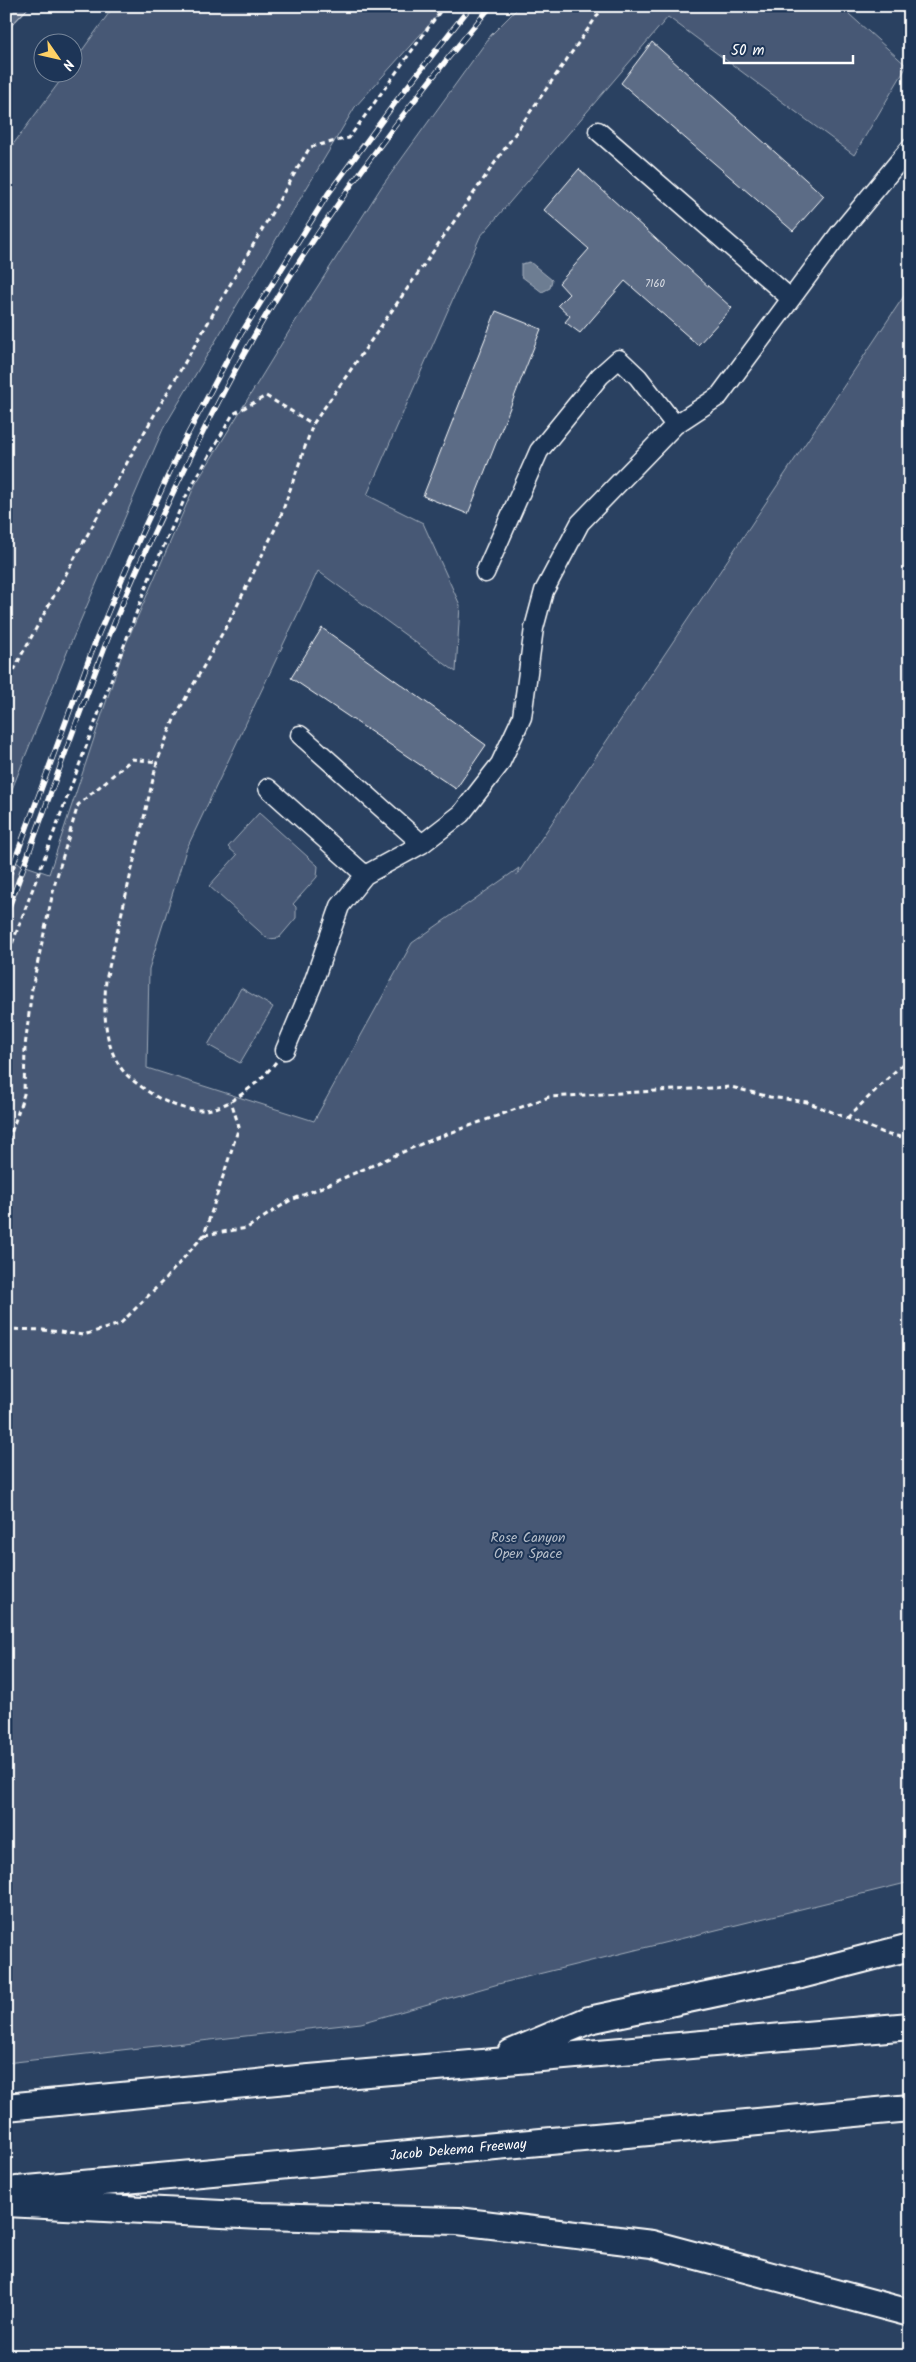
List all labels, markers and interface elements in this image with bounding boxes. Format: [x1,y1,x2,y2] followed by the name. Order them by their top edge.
[32,32,82,82] north arrow
[724,32,852,64] scale bar
[731,39,765,63] text: 50 m
[56,55,80,75] text: N
[645,275,666,293] house number: 7160
[490,1527,566,1565] park label: Rose Canyon Open Space
[389,2133,528,2167] street label: Jacob Dekema Freeway

